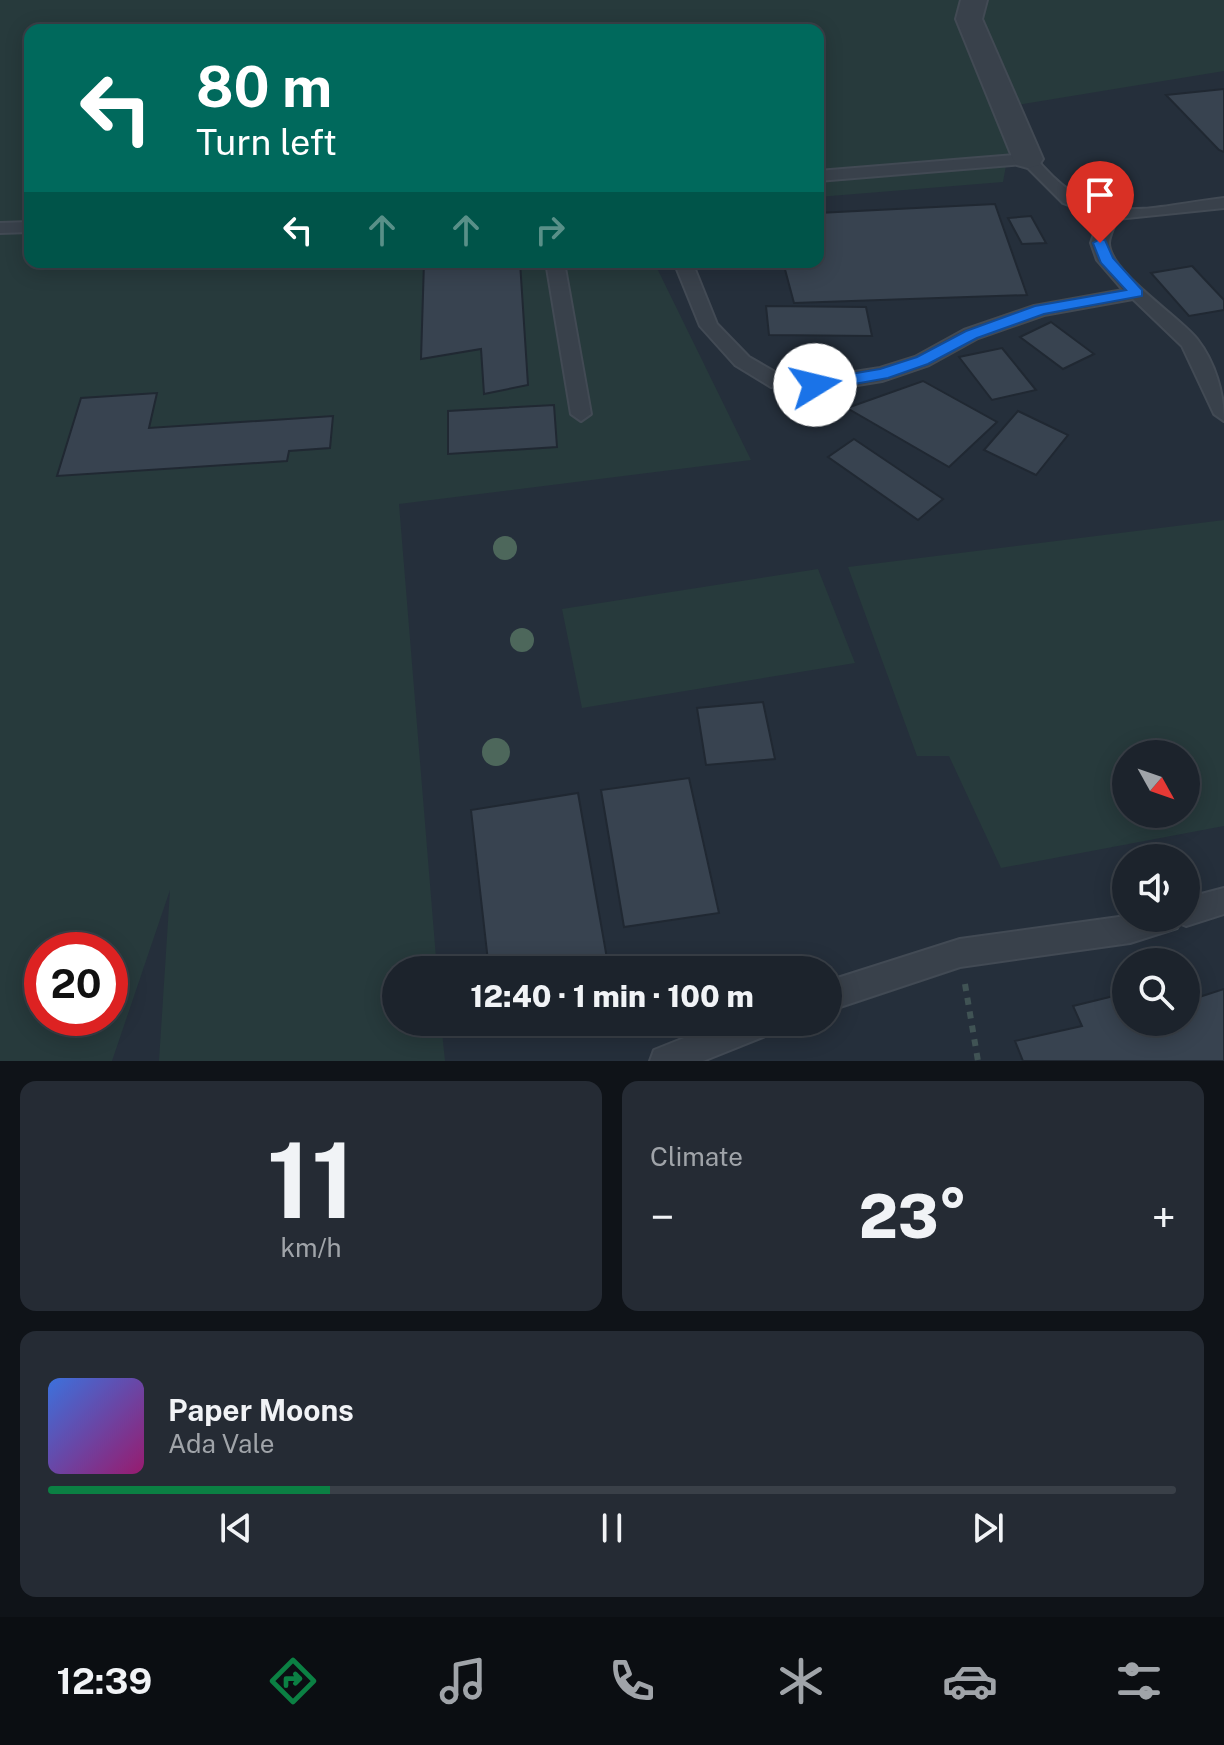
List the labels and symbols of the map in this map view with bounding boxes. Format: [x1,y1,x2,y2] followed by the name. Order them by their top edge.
[1066,161,1134,243] pin
[773,343,857,427] position arrow
[1112,740,1200,828] north arrow
[24,932,128,1036] speed limit sign: 20

